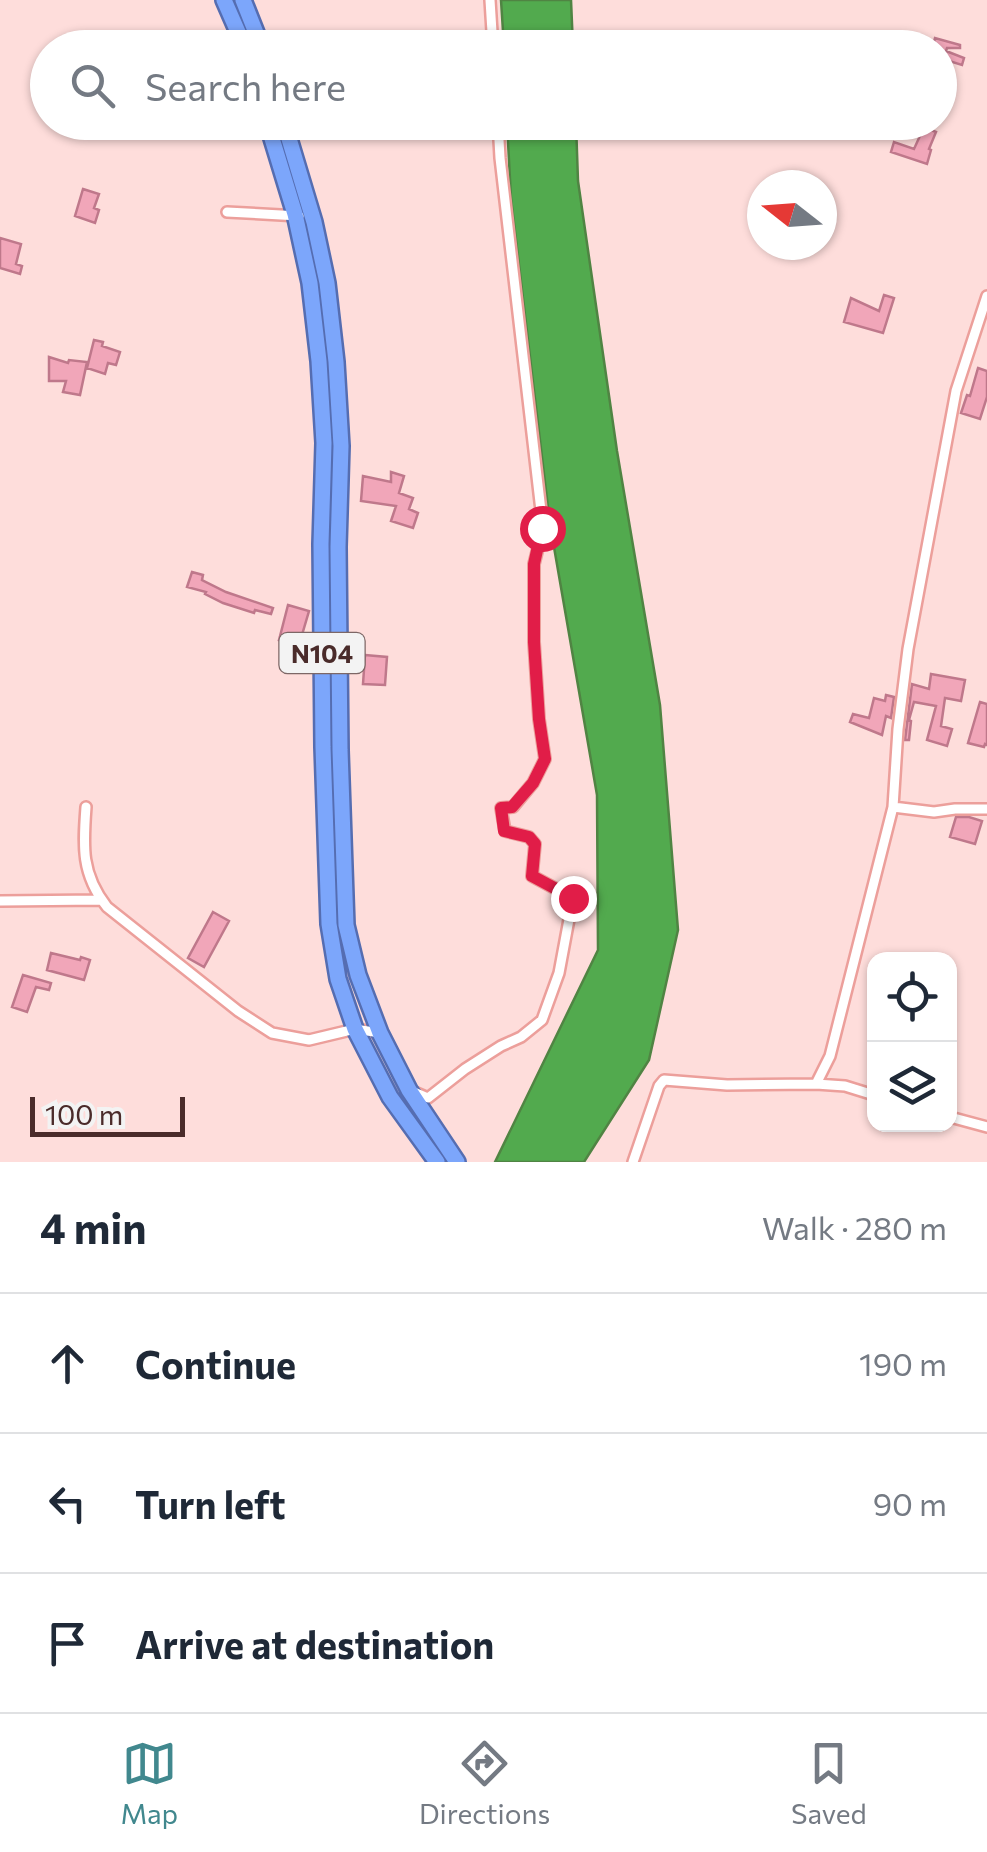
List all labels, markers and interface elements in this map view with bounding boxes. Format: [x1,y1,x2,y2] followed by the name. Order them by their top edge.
[30,30,957,140] search box
[65,58,120,113] icon: search
[145,62,346,109] text: Search here
[747,170,837,260] north arrow
[520,506,566,552] route start
[280,633,364,673] road number: N104
[551,876,597,922] route end
[867,952,957,1132] map controls
[867,952,957,1042] button: locate
[867,1042,957,1132] button: layers
[30,1092,185,1136] scale bar
[45,1097,123,1131] text: 100 m
[40,1201,146,1253] text: 4 min
[762,1207,947,1247] text: Walk · 280 m
[40,1336,95,1391] icon: ahead
[135,1340,296,1387] text: Continue
[859,1343,947,1383] text: 190 m
[40,1476,95,1531] icon: left
[135,1480,286,1527] text: Turn left
[873,1483,947,1523] text: 90 m
[40,1616,95,1671] icon: arrive
[135,1620,494,1667] text: Arrive at destination
[120,1736,178,1830] tab: Map
[419,1736,550,1830] tab: Directions
[791,1736,867,1830] tab: Saved

